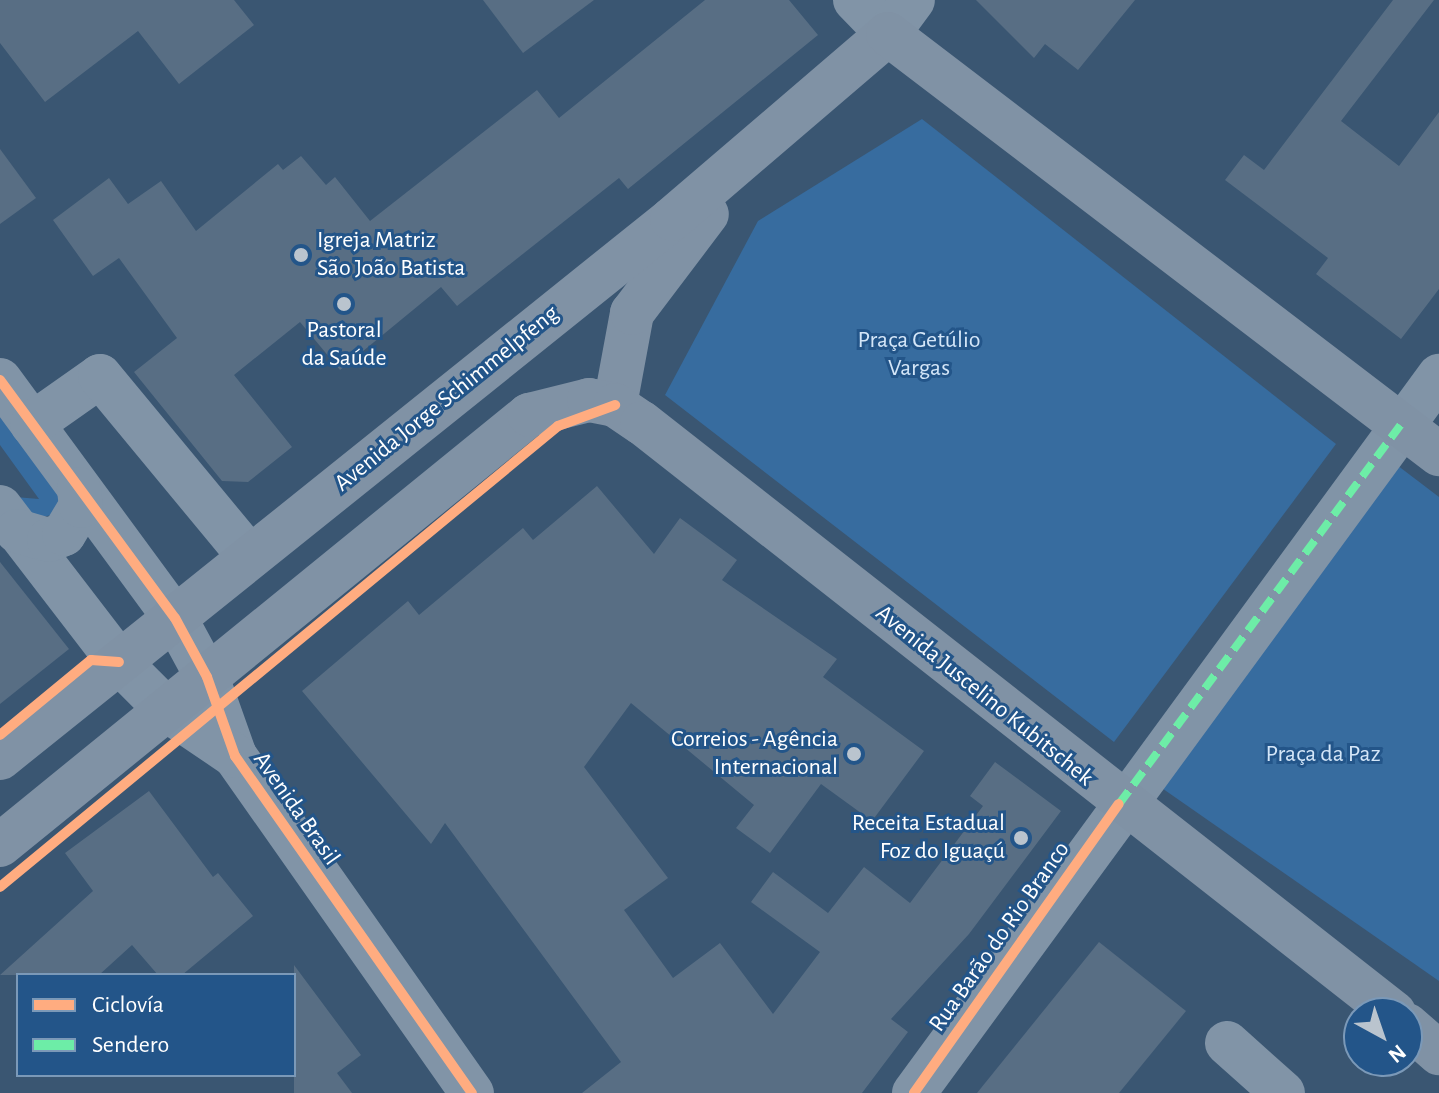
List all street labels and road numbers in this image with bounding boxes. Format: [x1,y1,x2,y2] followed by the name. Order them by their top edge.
[329,300,565,498] street label: Avenida Jorge Schimmelpfeng
[869,599,1099,793] street label: Avenida Juscelino Kubitschek
[246,747,346,871] street label: Avenida Brasil
[923,836,1077,1038] street label: Rua Barão do Rio Branco

